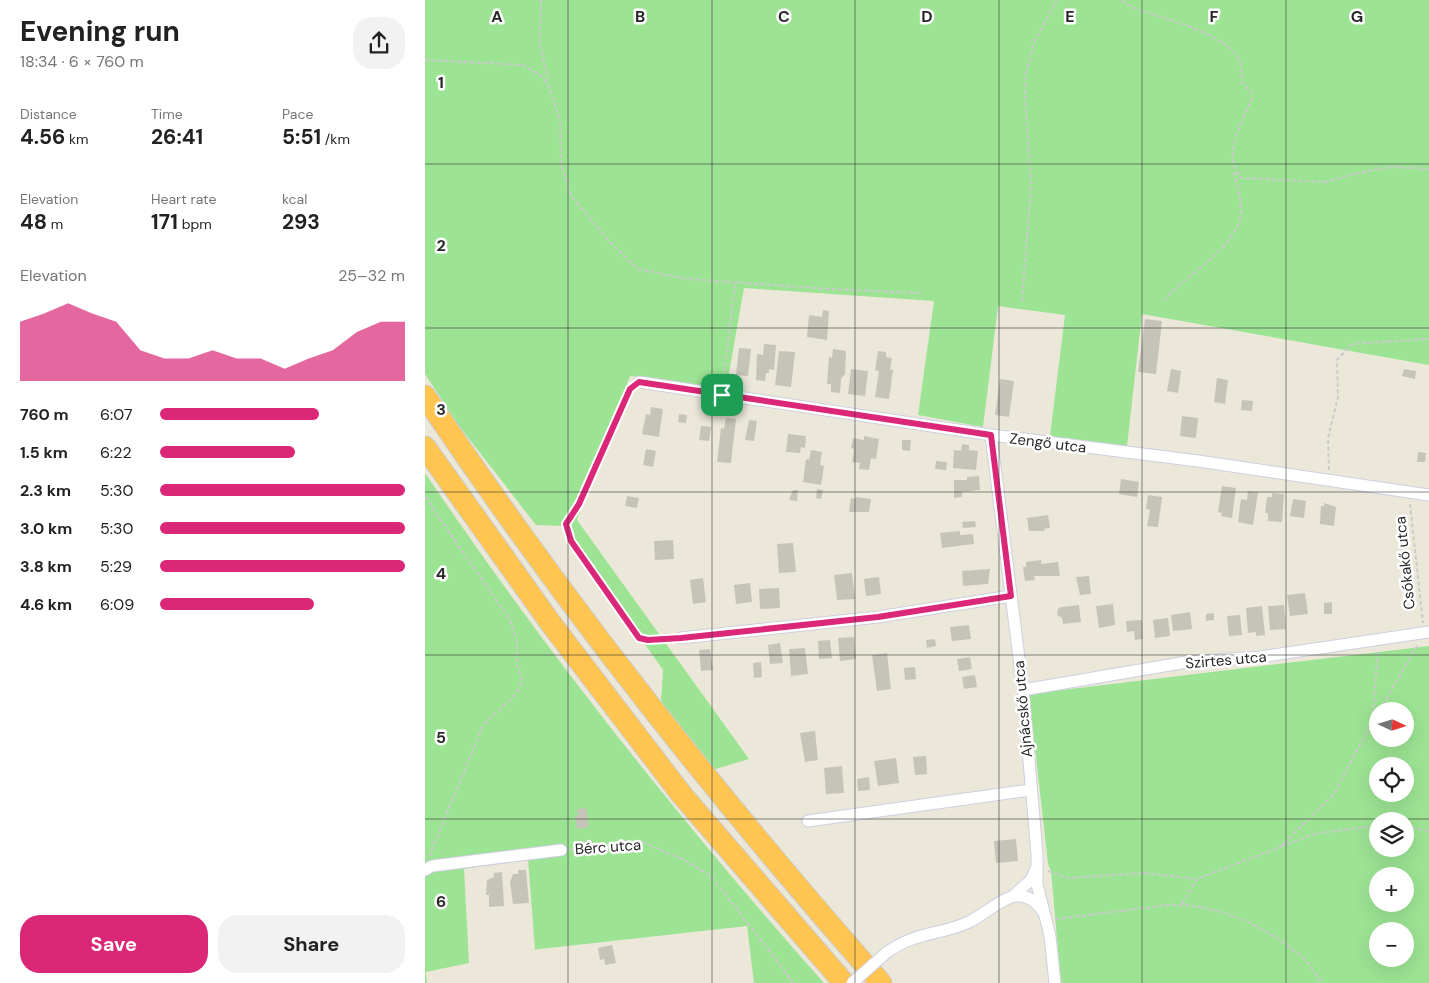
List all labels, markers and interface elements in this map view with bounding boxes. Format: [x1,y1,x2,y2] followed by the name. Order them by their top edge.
[491,6,503,27] text: A
[635,6,645,27] text: B
[778,6,790,27] text: C
[921,6,933,27] text: D
[1065,6,1075,27] text: E
[1210,6,1219,27] text: F
[1351,6,1363,27] text: G
[20,13,180,50] text: Evening run
[353,17,405,69] button: share
[20,51,144,72] text: 18:34 · 6 × 760 m
[438,72,444,93] text: 1
[20,105,77,123] text: Distance
[151,105,183,123] text: Time
[282,105,313,123] text: Pace
[20,123,65,151] text: 4.56
[151,123,203,151] text: 26:41
[282,123,321,151] text: 5:51
[65,130,89,148] text: km
[321,130,350,148] text: /km
[20,190,78,208] text: Elevation
[151,190,216,208] text: Heart rate
[282,190,307,208] text: kcal
[20,208,47,236] text: 48
[151,208,178,236] text: 171
[282,208,320,236] text: 293
[47,215,63,233] text: m
[178,215,212,233] text: bpm
[436,235,446,256] text: 2
[20,265,87,286] text: Elevation
[338,265,405,286] text: 25–32 m
[701,374,743,416] pin
[708,381,736,409] icon: arrive
[436,399,446,420] text: 3
[20,404,69,425] text: 760 m
[100,404,133,425] text: 6:07
[1008,428,1088,458] street label: Zengő utca
[20,442,68,463] text: 1.5 km
[100,442,132,463] text: 6:22
[20,480,71,501] text: 2.3 km
[100,480,133,501] text: 5:30
[1390,515,1420,611] street label: Csókakő utca
[20,518,72,539] text: 3.0 km
[100,518,133,539] text: 5:30
[20,556,72,577] text: 3.8 km
[100,556,132,577] text: 5:29
[436,563,446,584] text: 4
[20,594,72,615] text: 4.6 km
[100,594,134,615] text: 6:09
[1185,646,1267,674] street label: Szirtes utca
[1009,660,1037,758] street label: Ajnácskő utca
[1369,702,1414,748] north arrow
[1369,702,1414,967] map controls
[436,727,446,748] text: 5
[1369,757,1414,802] button: locate
[1369,812,1414,857] button: layers
[574,835,642,859] street label: Bérc utca
[1369,867,1414,912] button: +
[436,891,446,912] text: 6
[20,915,208,973] button: Save
[218,915,405,973] button: Share
[1369,922,1414,967] button: −

